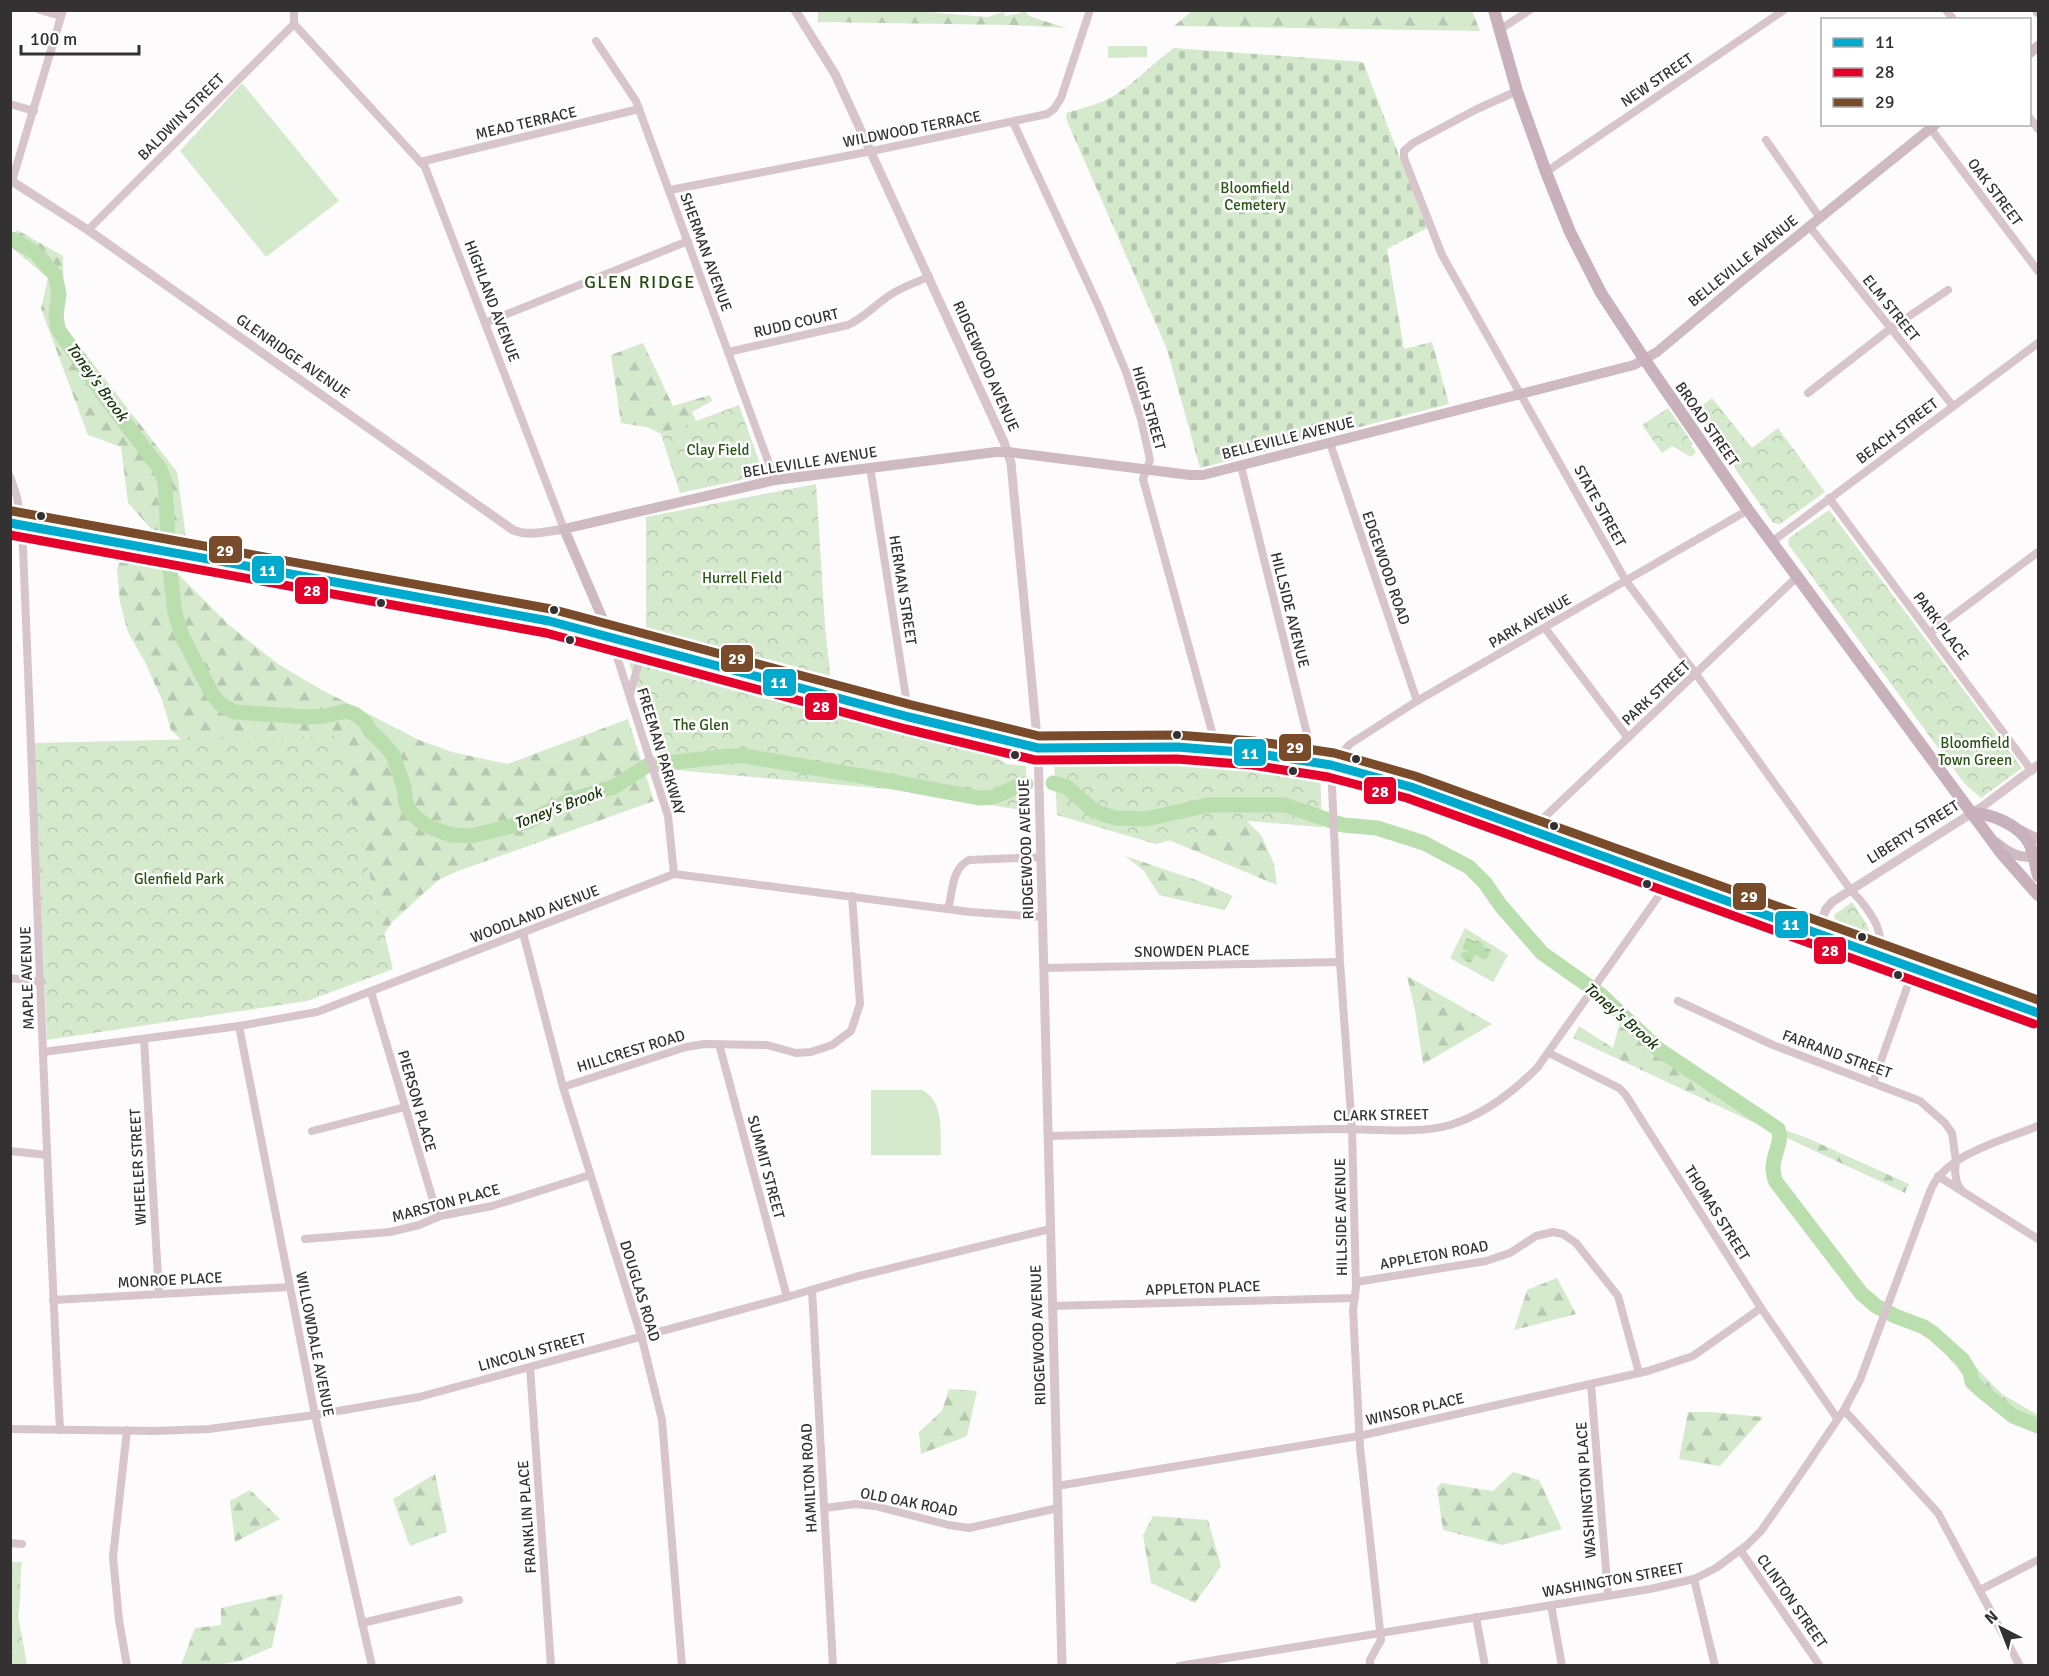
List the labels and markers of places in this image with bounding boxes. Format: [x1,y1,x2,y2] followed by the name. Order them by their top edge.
[35,510,47,522] unlabelled marker
[375,597,387,609] unlabelled marker
[548,604,560,616] unlabelled marker
[564,634,576,646] unlabelled marker
[1171,729,1183,741] unlabelled marker
[1009,749,1021,761] unlabelled marker
[1350,753,1362,765] unlabelled marker
[1287,765,1299,777] unlabelled marker
[1548,820,1560,832] unlabelled marker
[1641,878,1653,890] unlabelled marker
[1856,931,1868,943] unlabelled marker
[1892,969,1904,981] unlabelled marker

